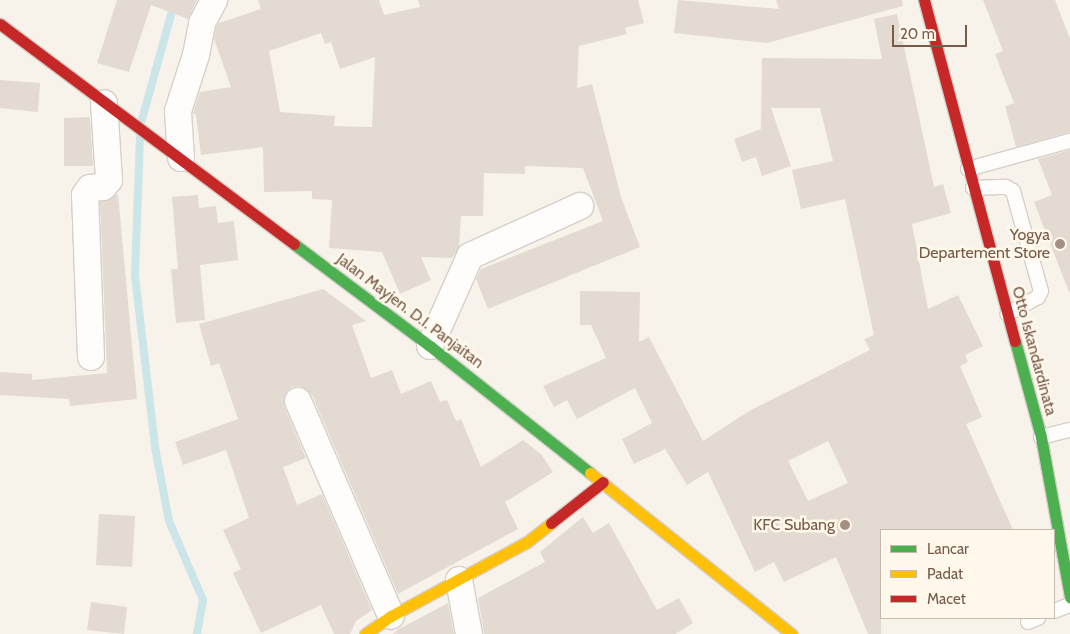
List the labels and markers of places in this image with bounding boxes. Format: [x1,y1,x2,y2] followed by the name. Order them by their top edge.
[919,225,1050,263] place label: Yogya Departement Store
[1054,238,1066,250] marker: Yogya Departement Store
[753,515,835,535] place label: KFC Subang
[839,519,851,531] marker: KFC Subang

